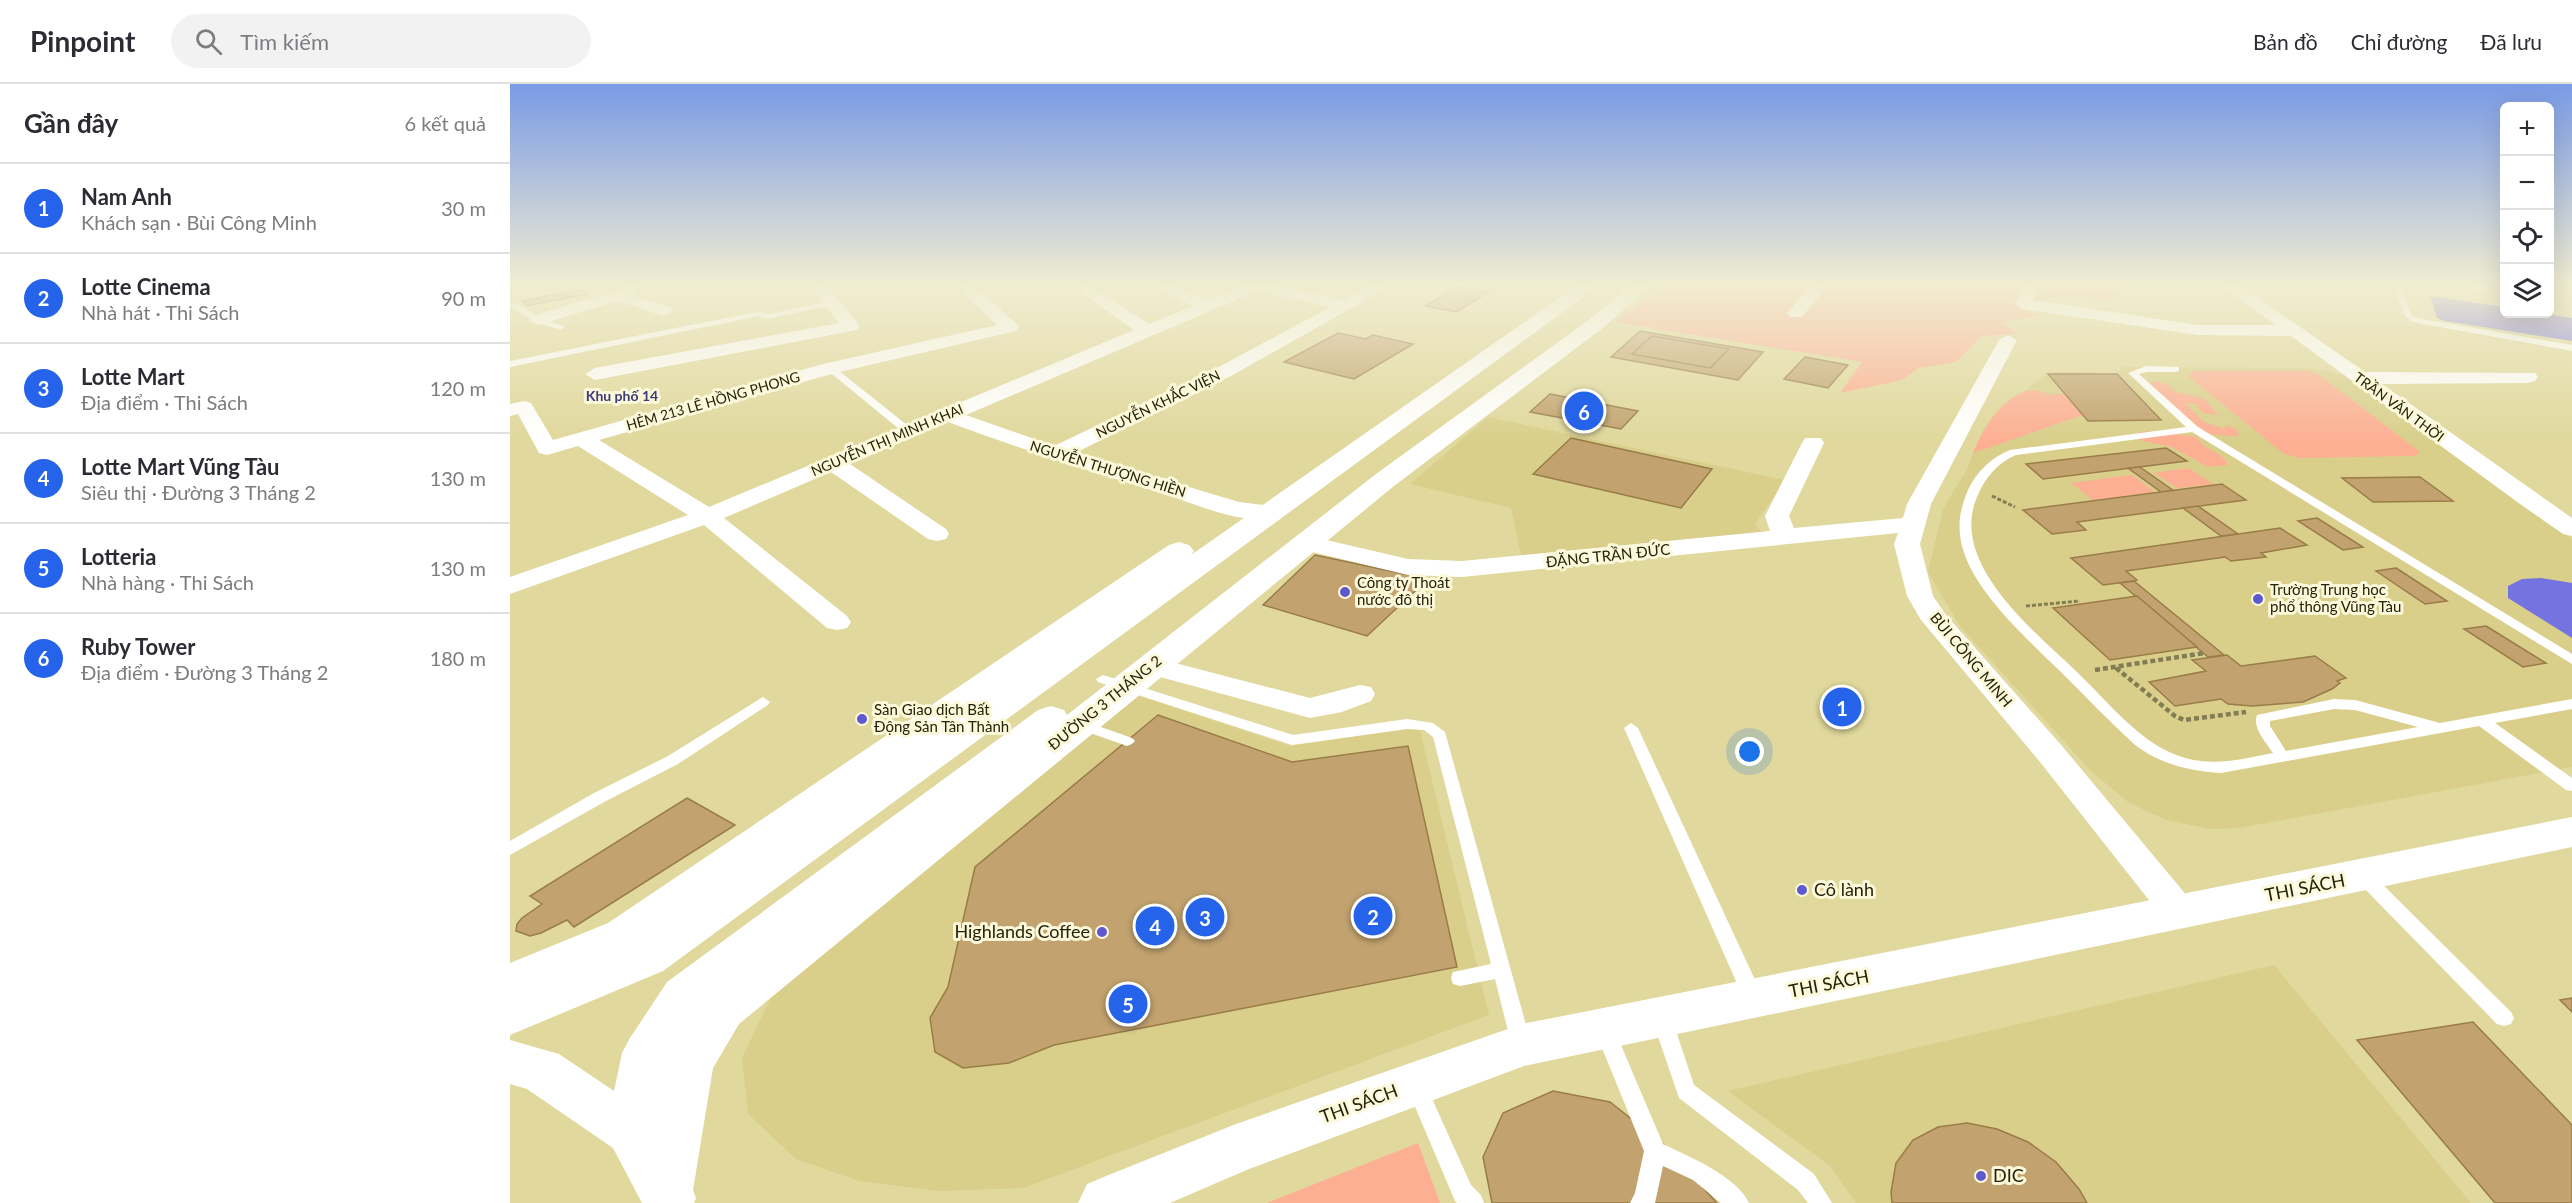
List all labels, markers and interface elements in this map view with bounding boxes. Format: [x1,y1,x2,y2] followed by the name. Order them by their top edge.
[171,14,591,68] search box
[30,24,135,58] text: Pinpoint
[192,25,225,58] icon: search
[240,28,329,55] text: Tìm kiếm
[2253,29,2318,54] text: Bản đồ
[2351,29,2447,54] text: Chỉ đường
[2480,29,2542,54] text: Đã lưu
[2500,102,2554,318] map controls
[2500,102,2554,156] button: +
[24,107,118,139] text: Gần đây
[405,111,486,135] text: 6 kết quả
[2500,156,2554,210] button: −
[81,183,172,210] text: Nam Anh
[38,196,49,220] text: 1
[441,196,486,220] text: 30 m
[81,210,317,234] text: Khách sạn · Bùi Công Minh
[2500,210,2554,264] button: locate
[2500,264,2554,318] button: layers
[81,273,211,300] text: Lotte Cinema
[38,286,49,310] text: 2
[441,286,486,310] text: 90 m
[81,300,239,324] text: Nhà hát · Thi Sách
[81,363,185,390] text: Lotte Mart
[1093,366,1223,441] street label: NGUYỄN KHẮC VIỆN
[624,368,802,433] street label: HẺM 213 LÊ HỒNG PHONG
[2351,368,2448,445] street label: TRẦN VĂN THỜI
[38,376,49,400] text: 3
[430,376,486,400] text: 120 m
[586,387,658,404] district label: Khu phố 14
[1564,388,1604,434] pin: 6
[81,390,248,414] text: Địa điểm · Thi Sách
[808,400,965,479] street label: NGUYỄN THỊ MINH KHAI
[1028,437,1188,500] street label: NGUYỄN THƯỢNG HIỀN
[81,453,279,480] text: Lotte Mart Vũng Tàu
[38,466,49,490] text: 4
[430,466,486,490] text: 130 m
[81,480,316,504] text: Siêu thị · Đường 3 Tháng 2
[1545,540,1671,570] street label: ĐẶNG TRẦN ĐỨC
[81,543,156,570] text: Lotteria
[38,556,49,580] text: 5
[430,556,486,580] text: 130 m
[81,570,254,594] text: Nhà hàng · Thi Sách
[1357,573,1450,608] place label: Công ty Thoát nước đô thị
[2270,580,2401,615] place label: Trường Trung học phổ thông Vũng Tàu
[1338,585,1352,599] marker: Công ty Thoát nước đô thị
[2251,592,2265,606] marker: Trường Trung học phổ thông Vũng Tàu
[1927,608,2017,710] street label: BÙI CÔNG MINH
[81,633,195,660] text: Ruby Tower
[38,646,49,670] text: 6
[430,646,486,670] text: 180 m
[1044,651,1165,753] street label: ĐƯỜNG 3 THÁNG 2
[81,660,328,684] text: Địa điểm · Đường 3 Tháng 2
[1822,684,1862,730] pin: 1
[874,700,1009,735] place label: Sàn Giao dịch Bất Động Sản Tân Thành
[855,712,869,726] marker: Sàn Giao dịch Bất Động Sản Tân Thành
[1735,737,1764,766] your location
[2263,868,2347,906] street label: THI SÁCH
[1814,878,1874,900] place label: Cô lành
[1795,883,1809,897] marker: Cô lành
[1186,894,1224,940] pin: 3
[1354,894,1392,938] pin: 2
[1136,904,1174,948] pin: 4
[954,920,1090,942] place label: Highlands Coffee
[1095,925,1109,939] marker: Highlands Coffee
[1787,964,1871,1002] street label: THI SÁCH
[1108,982,1148,1026] pin: 5
[1317,1079,1401,1127] street label: THI SÁCH
[1993,1164,2024,1186] place label: DIC
[1974,1169,1988,1183] marker: DIC

